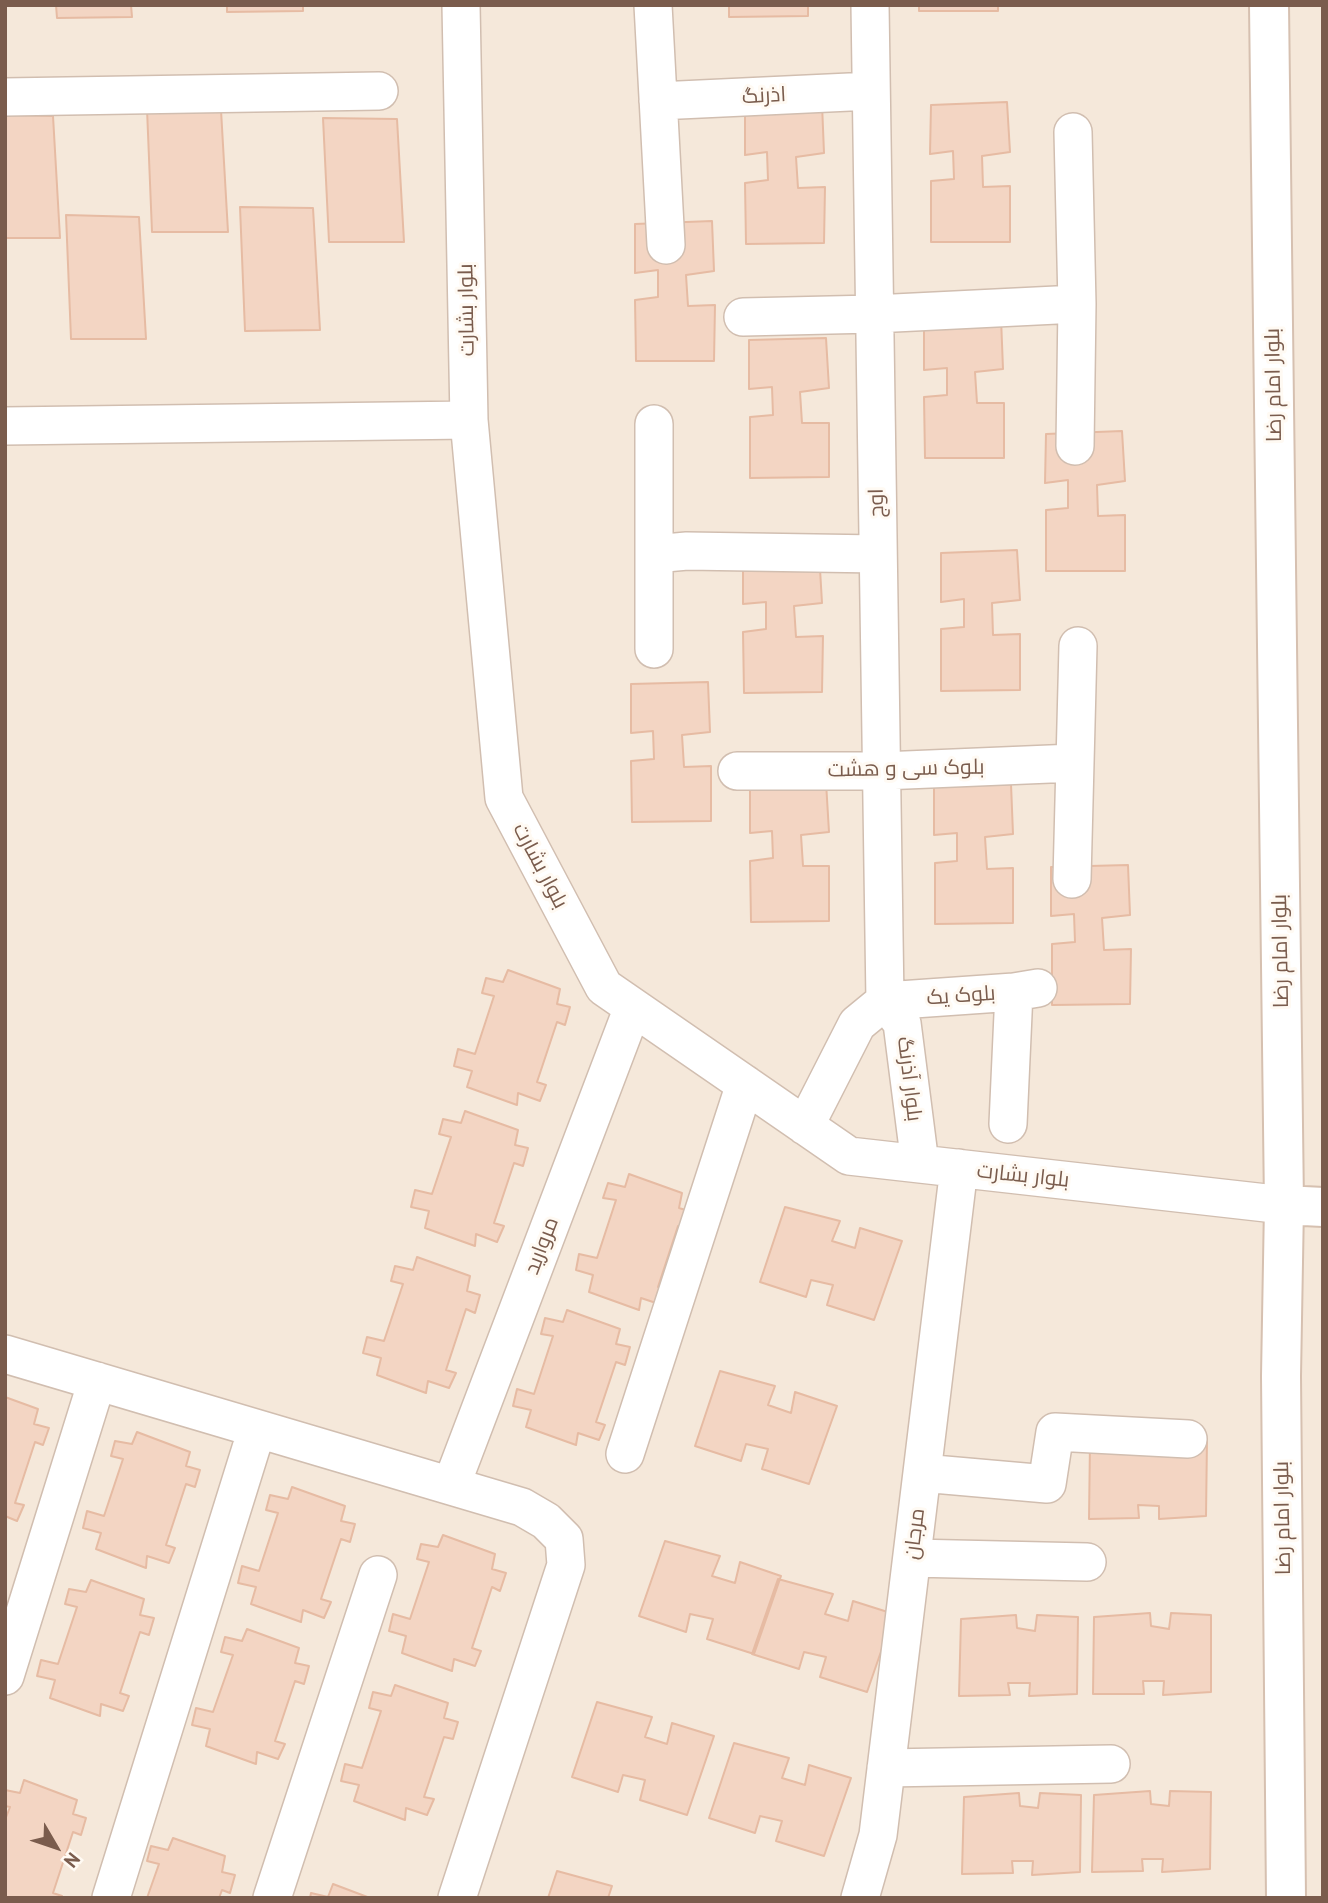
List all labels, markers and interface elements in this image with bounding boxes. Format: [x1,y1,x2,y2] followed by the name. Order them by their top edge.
[741,82,787,110] street label: اذرنگ
[454,263,480,357] street label: بلوار بشارت
[1260,328,1288,442] street label: بلوار امام رضا
[864,488,890,518] street label: اوج
[827,755,985,783] street label: بلوک سی و هشت
[507,819,573,913] street label: بلوار بشارت
[1267,894,1295,1008] street label: بلوار امام رضا
[926,981,996,1011] street label: بلوک یک
[891,1035,927,1123] street label: بلوار آذرنگ
[975,1159,1071,1193] street label: بلوار بشارت
[520,1214,564,1278] street label: مروارید
[1269,1461,1297,1575] street label: بلوار امام رضا
[899,1507,931,1561] street label: مرجان
[21,1812,91,1882] north arrow
[59,1848,86,1873] text: N

